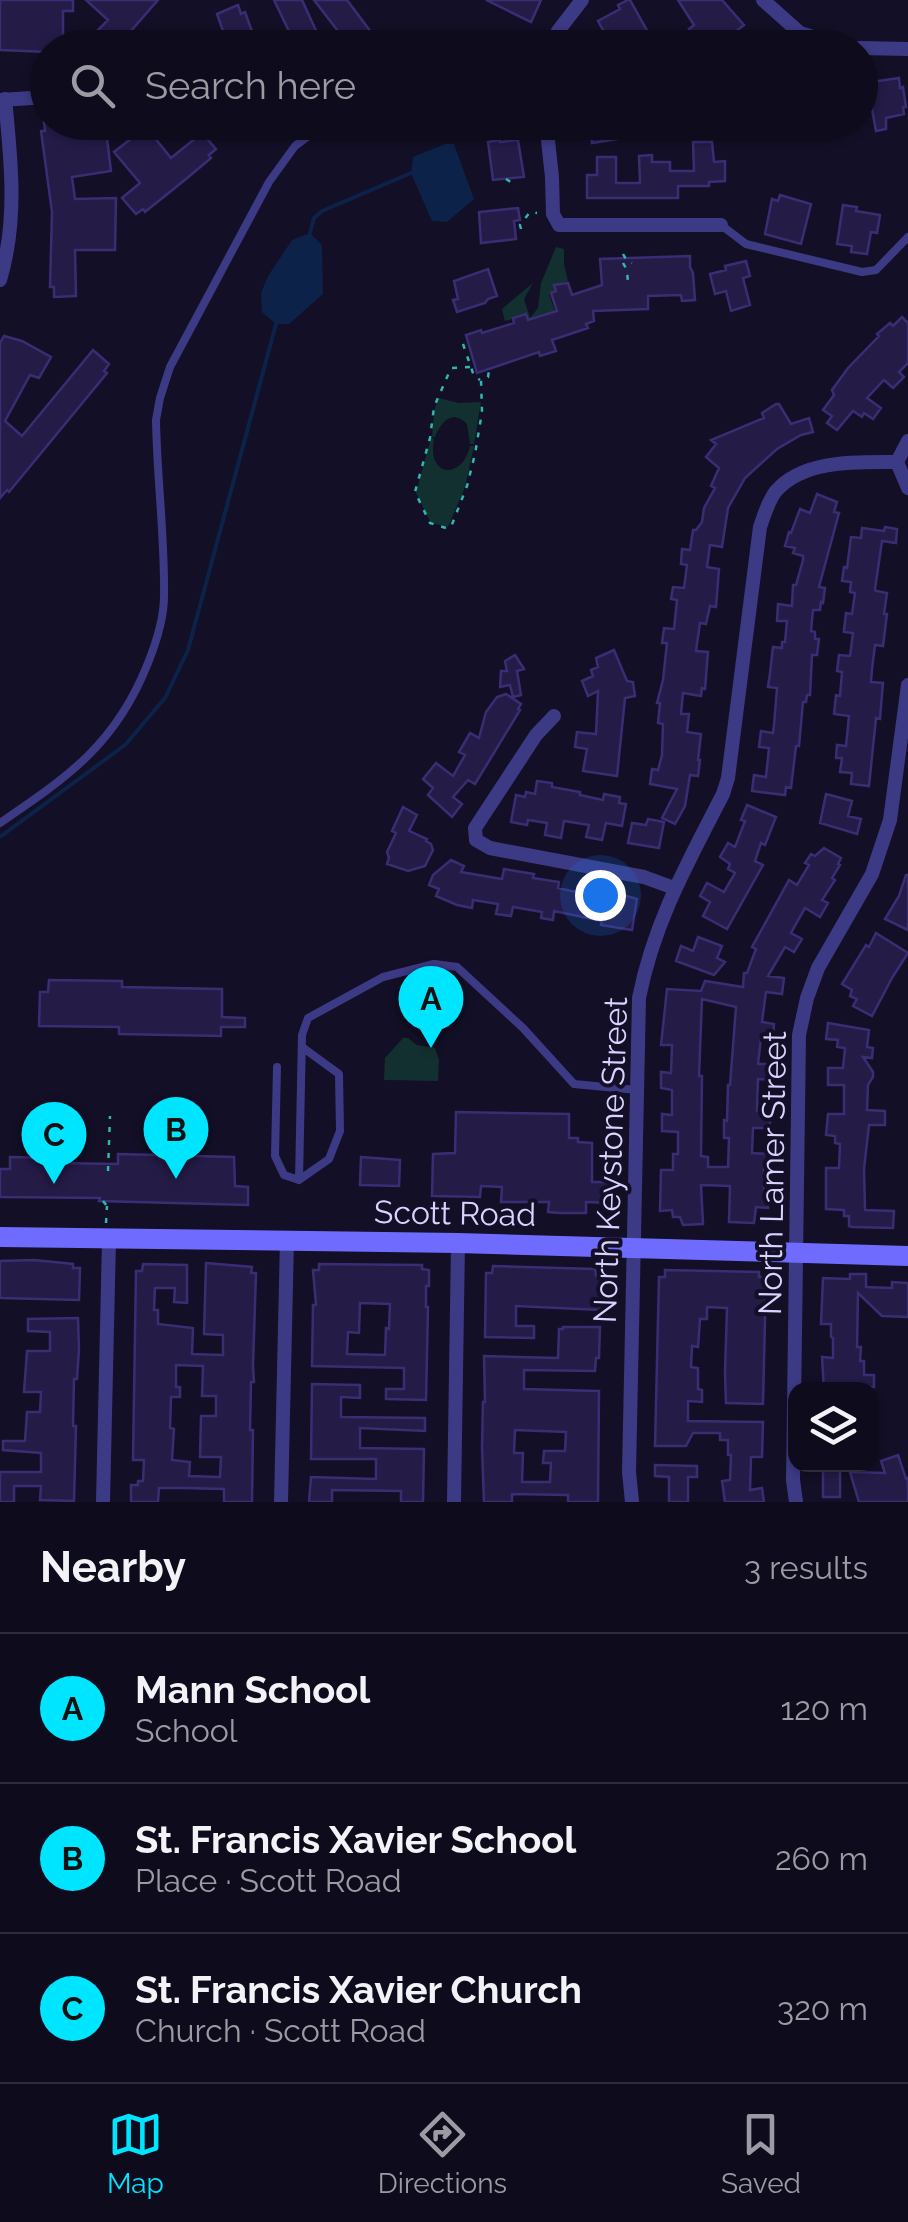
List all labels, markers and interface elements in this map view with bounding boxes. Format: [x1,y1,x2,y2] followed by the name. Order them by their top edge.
[30,30,878,140] search box
[65,58,120,113] icon: search
[145,63,356,108] text: Search here
[575,870,626,921] your location
[398,966,464,1048] pin: A
[586,996,634,1324] street label: North Keystone Street
[751,1030,793,1315] street label: North Lamer Street
[144,1096,208,1179] pin: B
[22,1102,86,1184] pin: C
[374,1193,536,1233] street label: Scott Road
[788,1382,878,1472] map controls
[788,1382,878,1472] button: layers
[40,1543,186,1592] text: Nearby
[744,1549,868,1586] text: 3 results
[135,1667,370,1712] text: Mann School
[62,1690,83,1727] text: A
[780,1690,868,1727] text: 120 m
[135,1712,237,1749] text: School
[135,1817,576,1862] text: St. Francis Xavier School
[62,1840,83,1877] text: B
[775,1840,868,1877] text: 260 m
[135,1862,402,1899] text: Place · Scott Road
[135,1967,582,2012] text: St. Francis Xavier Church
[62,1990,83,2027] text: C
[777,1990,868,2027] text: 320 m
[135,2012,426,2049] text: Church · Scott Road
[107,2107,164,2200] tab: Map
[378,2107,507,2200] tab: Directions
[721,2107,801,2200] tab: Saved

